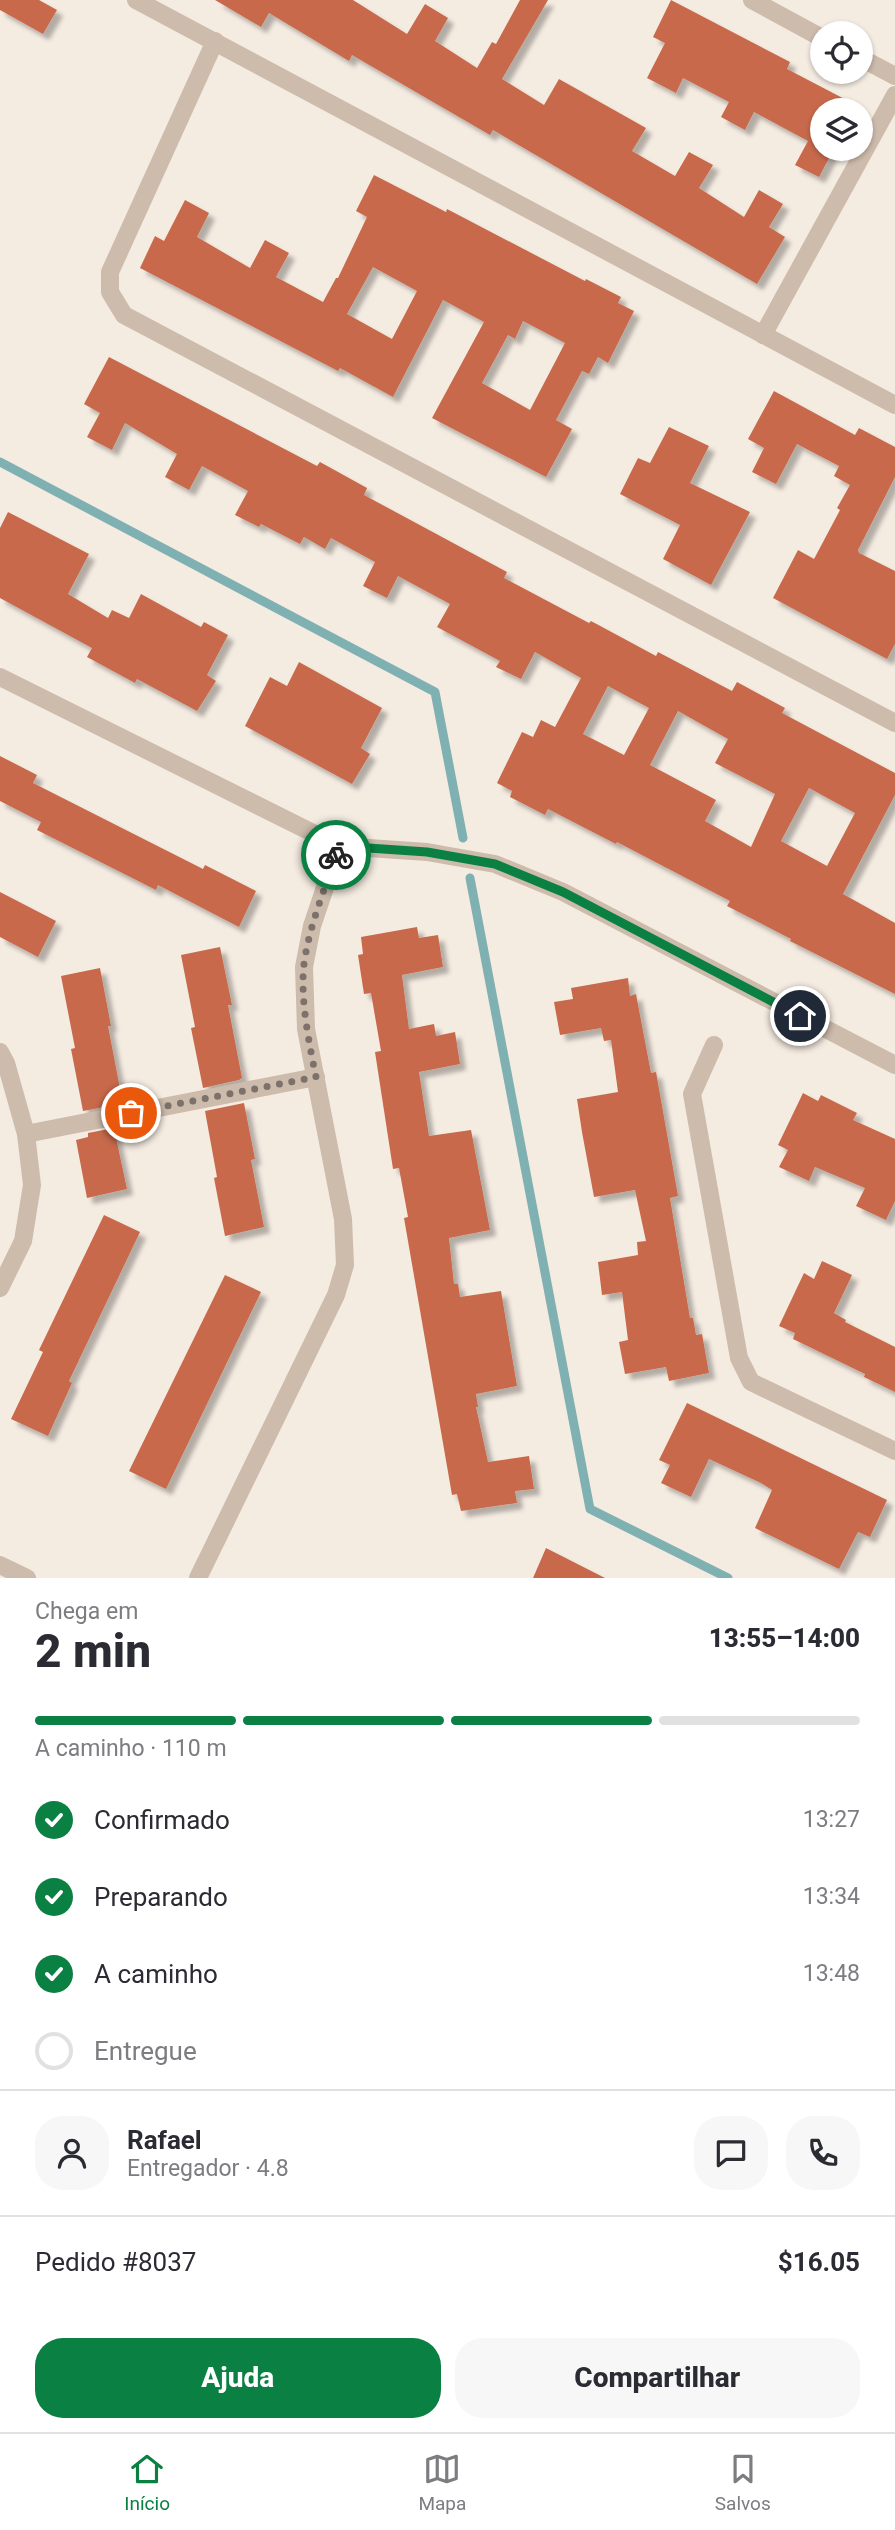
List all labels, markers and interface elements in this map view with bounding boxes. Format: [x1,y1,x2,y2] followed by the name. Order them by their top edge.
[810,21,873,161] map controls
[810,21,873,84] button: locate
[810,98,873,161] button: layers
[301,820,371,890] courier
[317,836,355,874] icon: bike
[770,986,830,1046] pin
[781,997,819,1035] icon: home
[101,1083,161,1143] pin
[112,1094,150,1132] icon: bag
[35,1598,138,1625] text: Chega em
[709,1623,860,1653] text: 13:55–14:00
[35,1624,151,1678] text: 2 min
[35,1735,227,1762] text: A caminho · 110 m
[35,1801,73,1839] icon: check
[94,1805,230,1835] text: Confirmado
[803,1806,860,1833] text: 13:27
[35,1878,73,1916] icon: check
[94,1882,228,1912] text: Preparando
[803,1883,860,1910] text: 13:34
[35,1955,73,1993] icon: check
[94,1959,218,1989] text: A caminho
[803,1960,860,1987] text: 13:48
[94,2036,197,2066] text: Entregue
[35,2116,109,2190] button: person
[694,2116,768,2190] button: chat
[786,2116,860,2190] button: phone
[127,2125,202,2155] text: Rafael
[127,2155,289,2182] text: Entregador · 4.8
[35,2247,196,2277] text: Pedido #8037
[778,2247,860,2277] text: $16.05
[35,2338,441,2418] button: Ajuda
[455,2338,860,2418] button: Compartilhar
[124,2450,170,2515] tab: Início
[418,2450,466,2515] tab: Mapa
[715,2450,771,2515] tab: Salvos

